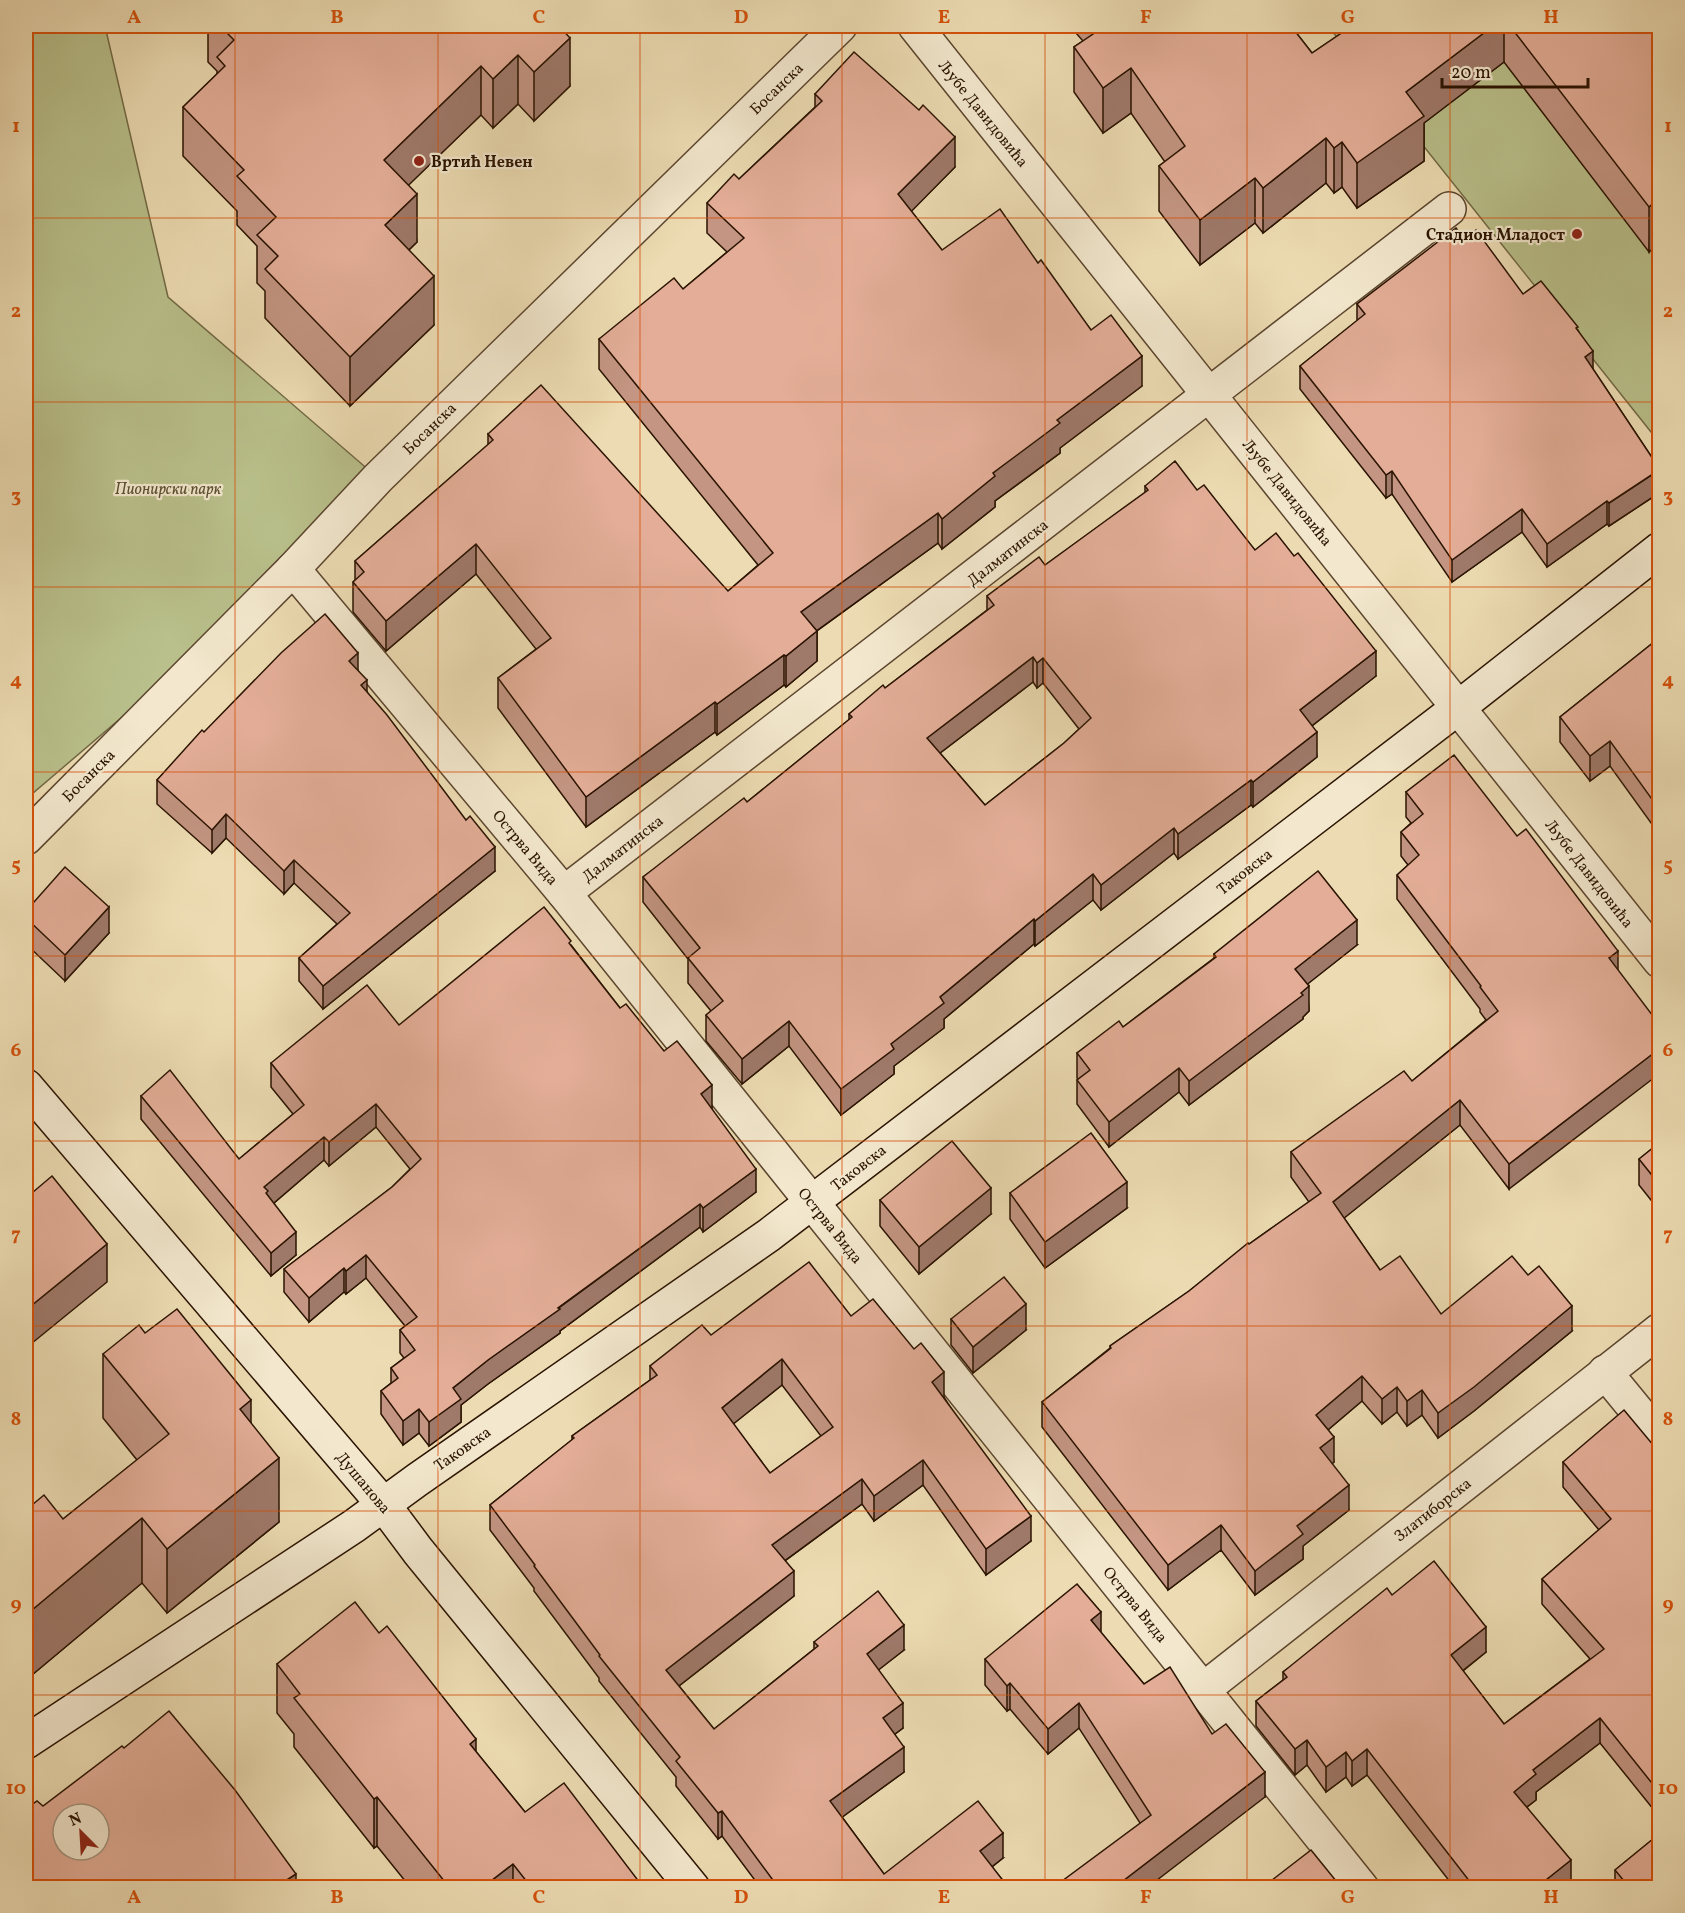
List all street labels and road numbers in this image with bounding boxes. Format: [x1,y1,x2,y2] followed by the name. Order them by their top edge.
[932,56,1033,173] street label: Љубе Давидовића
[746,58,809,121] street label: Босанска
[399,398,462,461] street label: Босанска
[1236,435,1337,552] street label: Љубе Давидовића
[963,515,1054,592] street label: Далматинска
[58,745,121,808] street label: Босанска
[486,806,563,891] street label: Острва Вида
[578,811,669,888] street label: Далматинска
[1539,815,1638,933] street label: Љубе Давидовића
[1213,844,1278,901] street label: Таковска
[827,1140,892,1197] street label: Таковска
[792,1184,867,1269] street label: Острва Вида
[430,1422,496,1477] street label: Таковска
[330,1447,395,1519] street label: Душанова
[1390,1473,1477,1548] street label: Златиборска
[1097,1563,1172,1648] street label: Острва Вида

